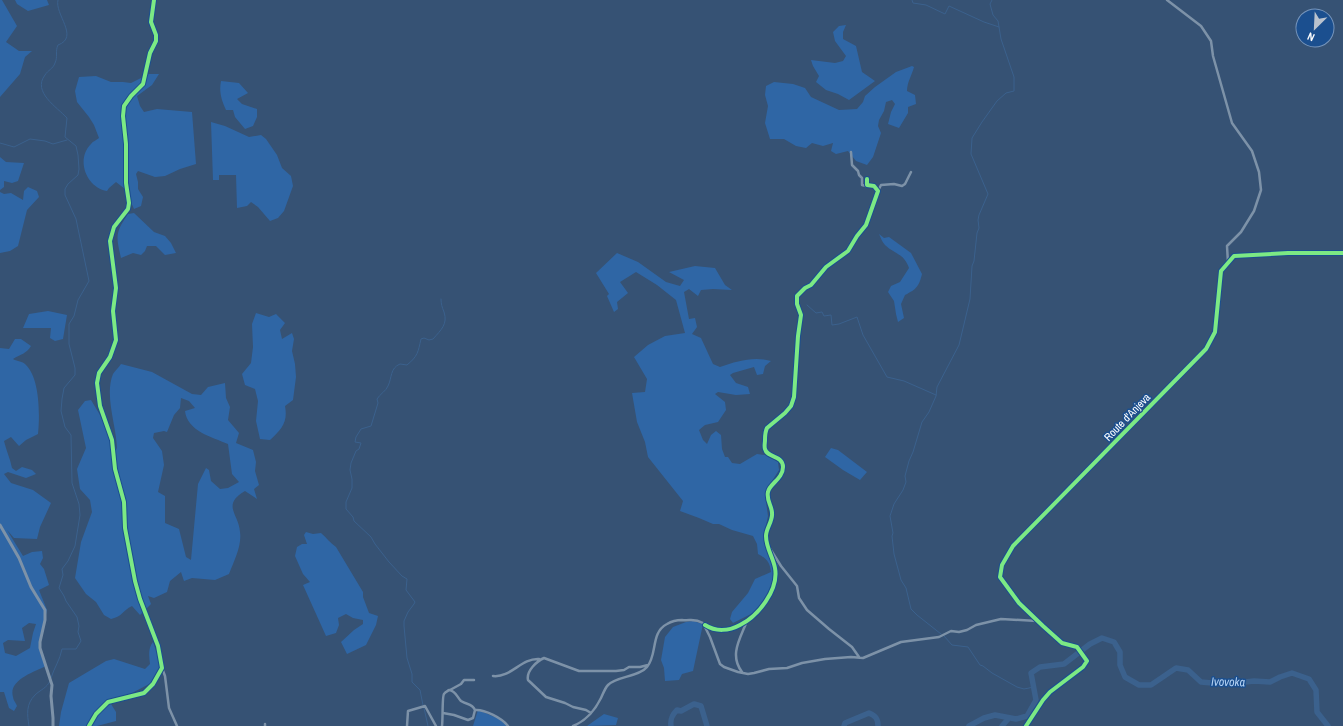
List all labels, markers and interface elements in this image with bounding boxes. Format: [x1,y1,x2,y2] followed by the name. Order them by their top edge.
[1295,8,1335,48] north arrow
[1305,29,1317,45] text: N
[1101,390,1153,444] street label: Route d'Anjeva
[1211,674,1246,690] water label: Ivovoka

